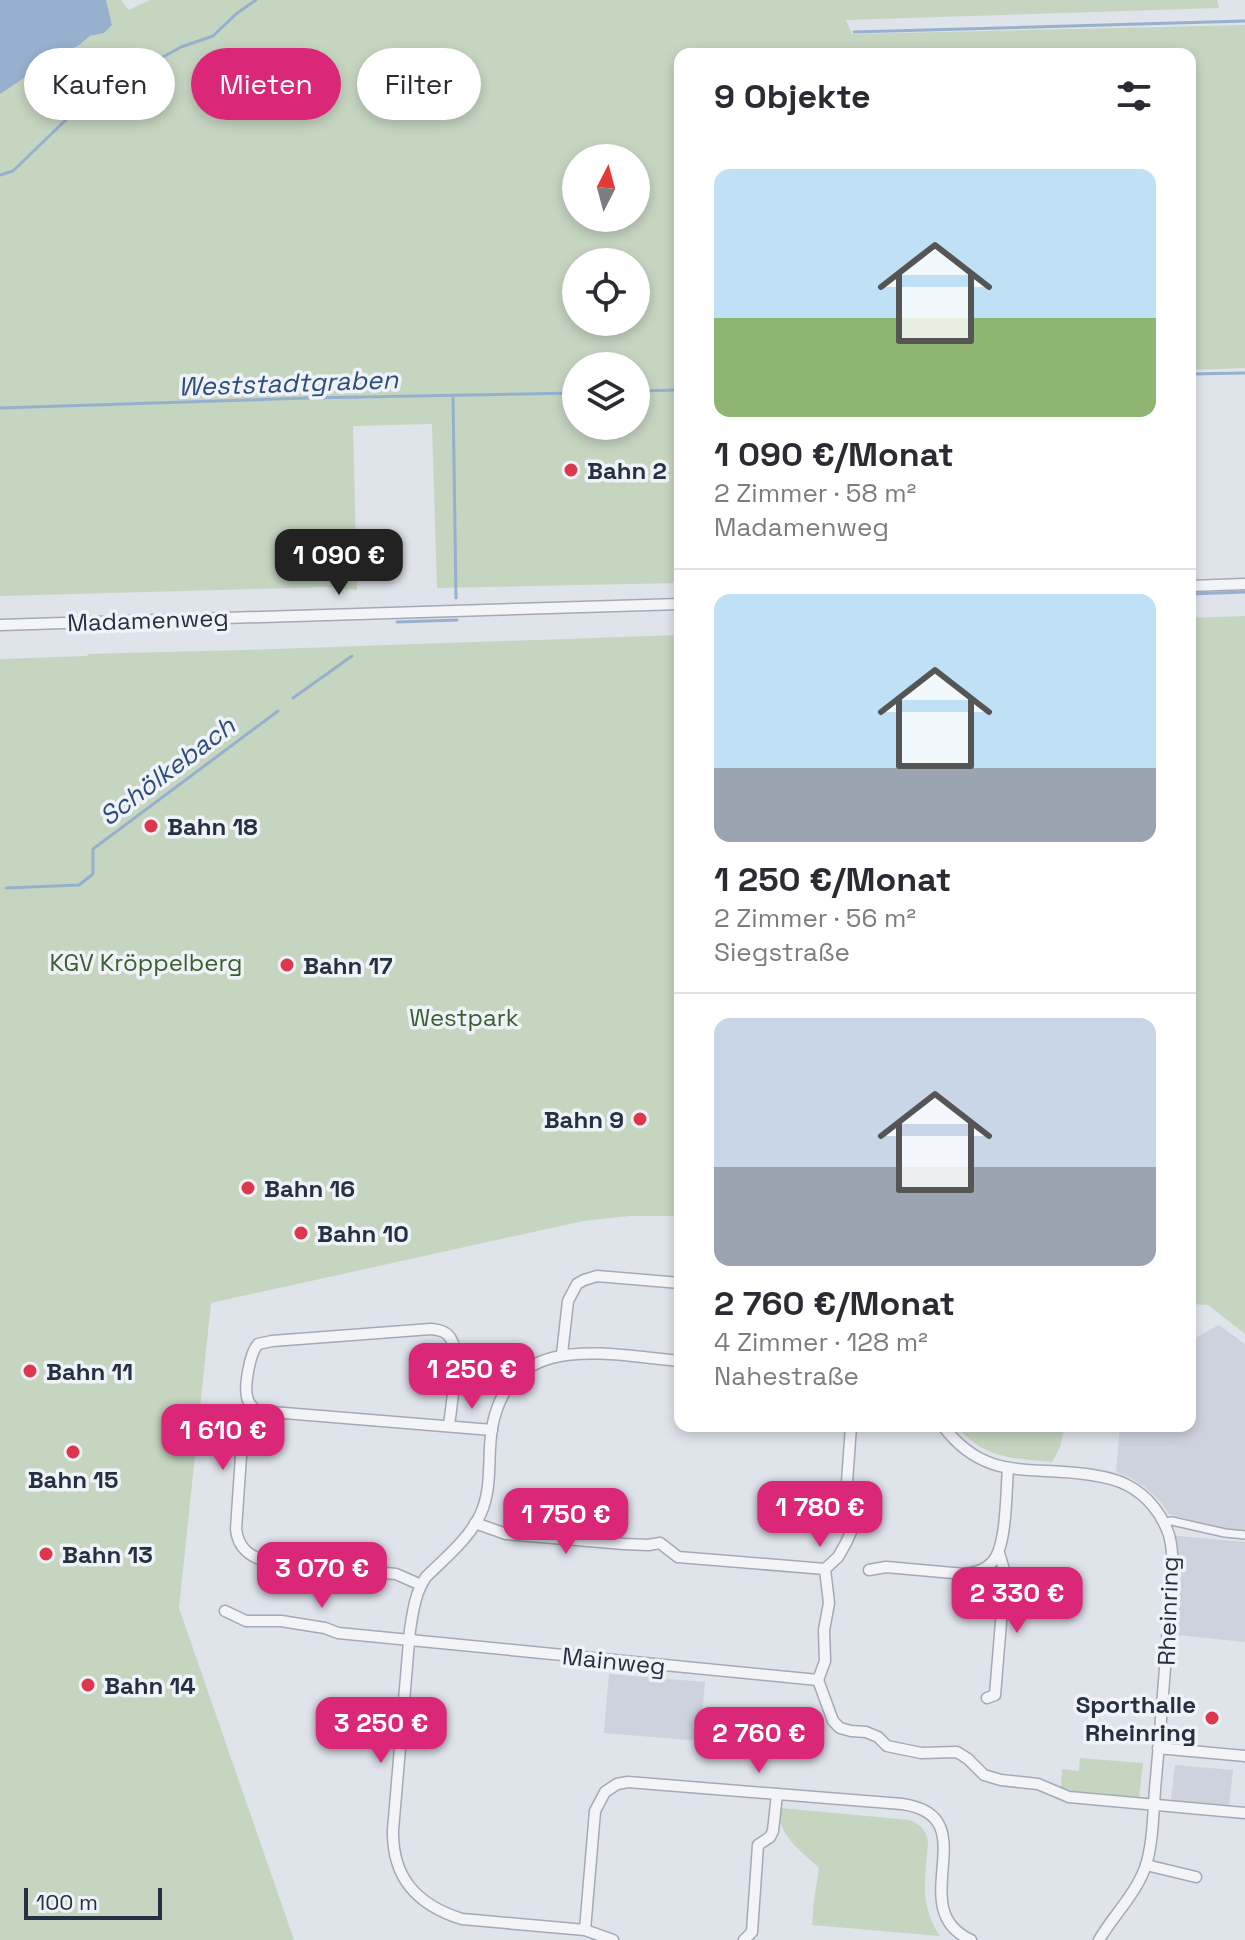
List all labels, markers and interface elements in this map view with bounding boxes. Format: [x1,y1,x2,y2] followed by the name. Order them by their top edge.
[24,48,175,120] chip: Kaufen
[191,48,341,120] chip: Mieten
[357,48,481,120] chip: Filter
[1112,74,1156,118] icon: filters
[714,75,871,118] text: 9 Objekte
[562,144,650,232] north arrow
[562,144,650,440] map controls
[863,221,1007,365] icon: home
[562,248,650,336] button: locate
[562,352,650,440] button: layers
[177,362,400,404] water label: Weststadtgraben
[714,433,954,476] text: 1 090 €/Monat
[587,455,667,486] place label: Bahn 2
[562,461,580,479] marker: Bahn 2
[714,476,916,510] text: 2 Zimmer · 58 m²
[714,510,889,544] text: Madamenweg
[265,529,413,597] pin: 1 090 €
[293,538,385,572] text: 1 090 €
[67,602,229,638] street label: Madamenweg
[863,646,1007,790] icon: home
[92,708,243,833] water label: Schölkebach
[167,811,258,842] place label: Bahn 18
[142,817,160,835] marker: Bahn 18
[714,858,951,901] text: 1 250 €/Monat
[714,901,916,935] text: 2 Zimmer · 56 m²
[714,935,850,969] text: Siegstraße
[50,947,242,978] park label: KGV Kröppelberg
[303,950,393,981] place label: Bahn 17
[278,956,296,974] marker: Bahn 17
[409,1002,519,1033] park label: Westpark
[863,1070,1007,1214] icon: home
[544,1104,624,1135] place label: Bahn 9
[631,1110,649,1128] marker: Bahn 9
[264,1173,355,1204] place label: Bahn 16
[239,1179,257,1197] marker: Bahn 16
[317,1218,409,1249] place label: Bahn 10
[292,1224,310,1242] marker: Bahn 10
[714,1282,955,1325] text: 2 760 €/Monat
[714,1325,928,1359] text: 4 Zimmer · 128 m²
[398,1343,546,1411] pin: 1 250 €
[427,1352,517,1386] text: 1 250 €
[46,1356,133,1387] place label: Bahn 11
[714,1359,859,1393] text: Nahestraße
[21,1362,39,1380] marker: Bahn 11
[149,1404,297,1472] pin: 1 610 €
[179,1413,267,1447] text: 1 610 €
[64,1443,82,1461] marker: Bahn 15
[28,1464,118,1495] place label: Bahn 15
[746,1481,894,1549] pin: 1 780 €
[492,1488,640,1556] pin: 1 750 €
[775,1490,865,1524] text: 1 780 €
[521,1497,611,1531] text: 1 750 €
[62,1539,153,1570] place label: Bahn 13
[248,1542,396,1610] pin: 3 070 €
[37,1545,55,1563] marker: Bahn 13
[275,1551,369,1585] text: 3 070 €
[1151,1556,1185,1666] street label: Rheinring
[943,1567,1091,1635] pin: 2 330 €
[970,1576,1064,1610] text: 2 330 €
[561,1640,667,1682] street label: Mainweg
[104,1670,196,1701] place label: Bahn 14
[79,1676,97,1694] marker: Bahn 14
[1076,1689,1196,1748] place label: Sporthalle Rheinring
[307,1697,455,1765] pin: 3 250 €
[334,1706,428,1740] text: 3 250 €
[685,1707,833,1775] pin: 2 760 €
[1203,1709,1221,1727] marker: Sporthalle Rheinring
[712,1716,806,1750] text: 2 760 €
[24,1884,162,1920] scale bar
[36,1888,98,1916] text: 100 m

